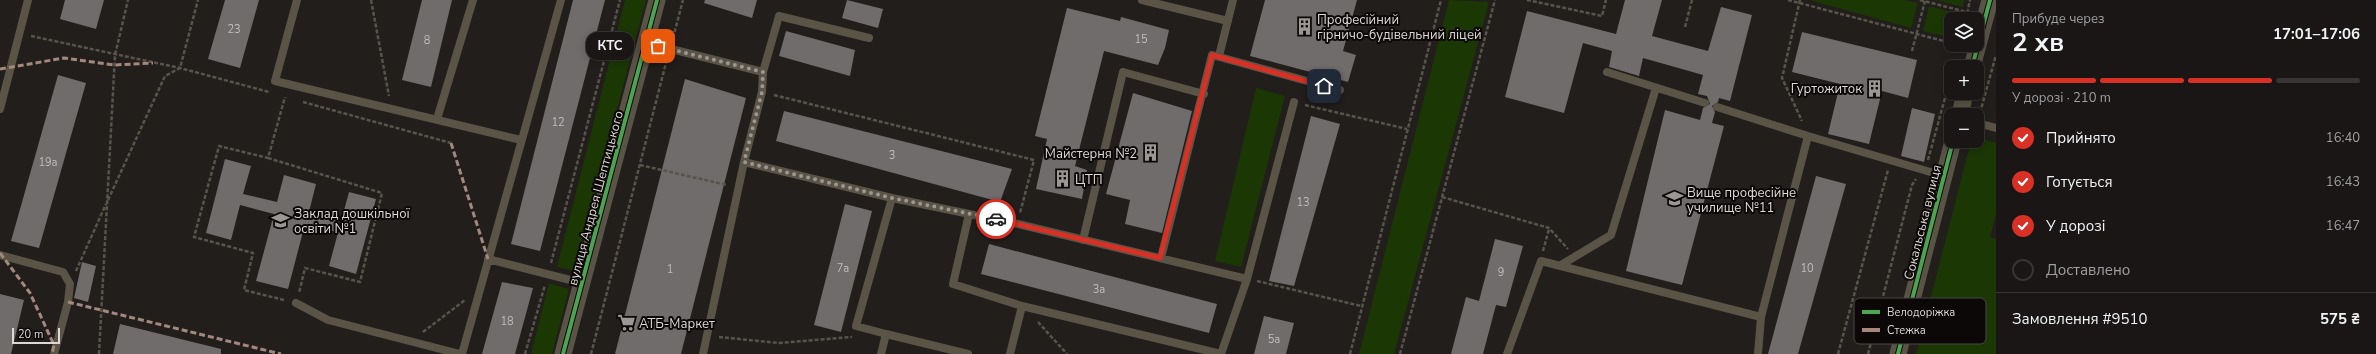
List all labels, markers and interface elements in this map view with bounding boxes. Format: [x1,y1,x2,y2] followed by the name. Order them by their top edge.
[2012,10,2105,28] text: Прибуде через
[1317,11,1482,44] place label: Професійний гірничо-будівельний ліцей
[1944,12,1984,148] map controls
[1944,12,1984,52] button: layers
[1294,16,1314,36] building icon: Професійний гірничо-будівельний ліцей
[227,22,241,37] house number: 23
[2273,24,2360,44] text: 17:01–17:06
[2012,25,2064,60] text: 2 хв
[641,29,675,63] pin
[586,32,634,60] callout: КТС
[1134,32,1148,47] house number: 15
[424,33,431,48] house number: 8
[647,35,669,57] icon: bag
[597,37,623,55] text: КТС
[1944,60,1984,100] button: +
[1307,69,1341,103] pin
[1313,75,1335,97] icon: home
[1865,78,1885,98] building icon: Гуртожиток
[1791,80,1862,98] place label: Гуртожиток
[2012,89,2111,107] text: У дорозі · 210 m
[1944,108,1984,148] button: −
[564,109,628,288] street label: вулиця Андрея Шептицького
[551,115,565,130] house number: 12
[2012,127,2034,149] icon: check
[2046,128,2116,148] text: Прийнято
[2326,129,2360,147] text: 16:40
[1140,143,1160,163] building icon: Майстерня №2
[1045,145,1137,163] place label: Майстерня №2
[889,148,895,163] house number: 3
[38,155,58,170] house number: 19а
[1900,163,1946,282] street label: Сокальська вулиця
[1052,169,1072,189] building icon: ЦТП
[1075,171,1103,189] place label: ЦТП
[2012,171,2034,193] icon: check
[2046,172,2113,192] text: Готується
[2326,173,2360,191] text: 16:43
[1687,184,1796,217] place label: Вище професійне училище №11
[1664,189,1684,209] school or university icon: Вище професійне училище №11
[1296,195,1310,210] house number: 13
[976,199,1016,239] courier
[294,205,411,238] place label: Заклад дошкільної освіти №1
[985,208,1007,230] icon: car
[271,210,291,230] school or university icon: Заклад дошкільної освіти №1
[2012,215,2034,237] icon: check
[2046,216,2105,236] text: У дорозі
[2326,217,2360,235] text: 16:47
[2046,260,2130,280] text: Доставлено
[837,261,849,276] house number: 7а
[1800,261,1814,276] house number: 10
[667,262,673,277] house number: 1
[1498,265,1504,280] house number: 9
[1093,282,1105,297] house number: 3а
[1854,298,1986,344] legend
[1887,305,1955,320] text: Велодоріжка
[2012,309,2148,329] text: Замовлення #9510
[2320,309,2360,329] text: 575 ₴
[616,313,636,333] supermarket icon: АТБ-Маркет
[500,314,514,329] house number: 18
[639,315,715,333] place label: АТБ-Маркет
[1887,323,1926,338] text: Стежка
[12,326,60,345] scale bar
[18,327,43,342] text: 20 m
[1268,332,1280,347] house number: 5а

